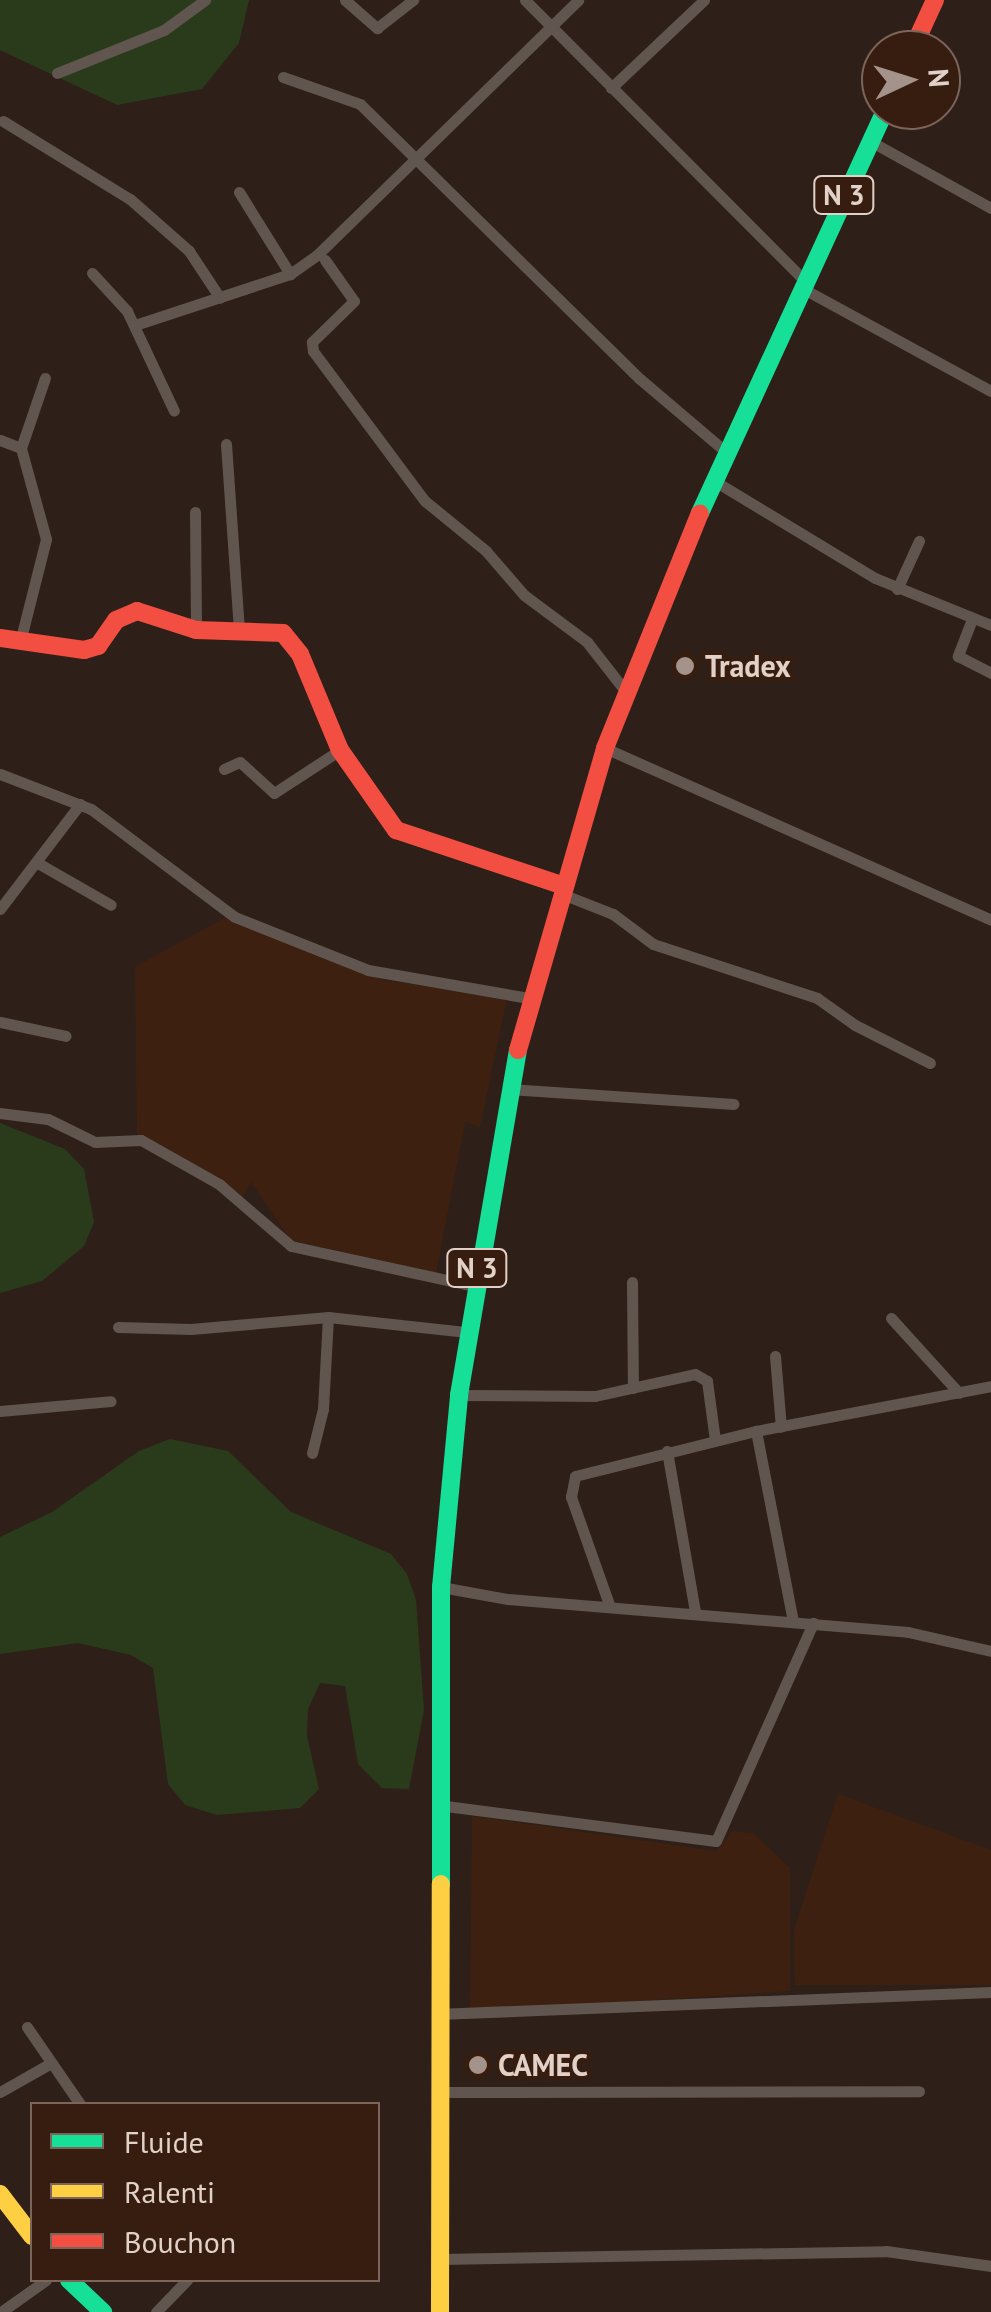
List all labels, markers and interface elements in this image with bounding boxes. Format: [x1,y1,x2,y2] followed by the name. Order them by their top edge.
[861,30,961,130] north arrow
[920,68,959,88] text: N
[812,172,876,218] road number: N 3
[705,648,791,684] place label: Tradex
[674,655,696,677] marker: Tradex
[444,1245,510,1291] road number: N 3
[498,2047,588,2083] place label: CAMEC
[467,2054,489,2076] marker: CAMEC
[30,2102,380,2282] legend
[124,2122,204,2161] text: Fluide
[124,2172,215,2211] text: Ralenti
[124,2222,236,2261] text: Bouchon

